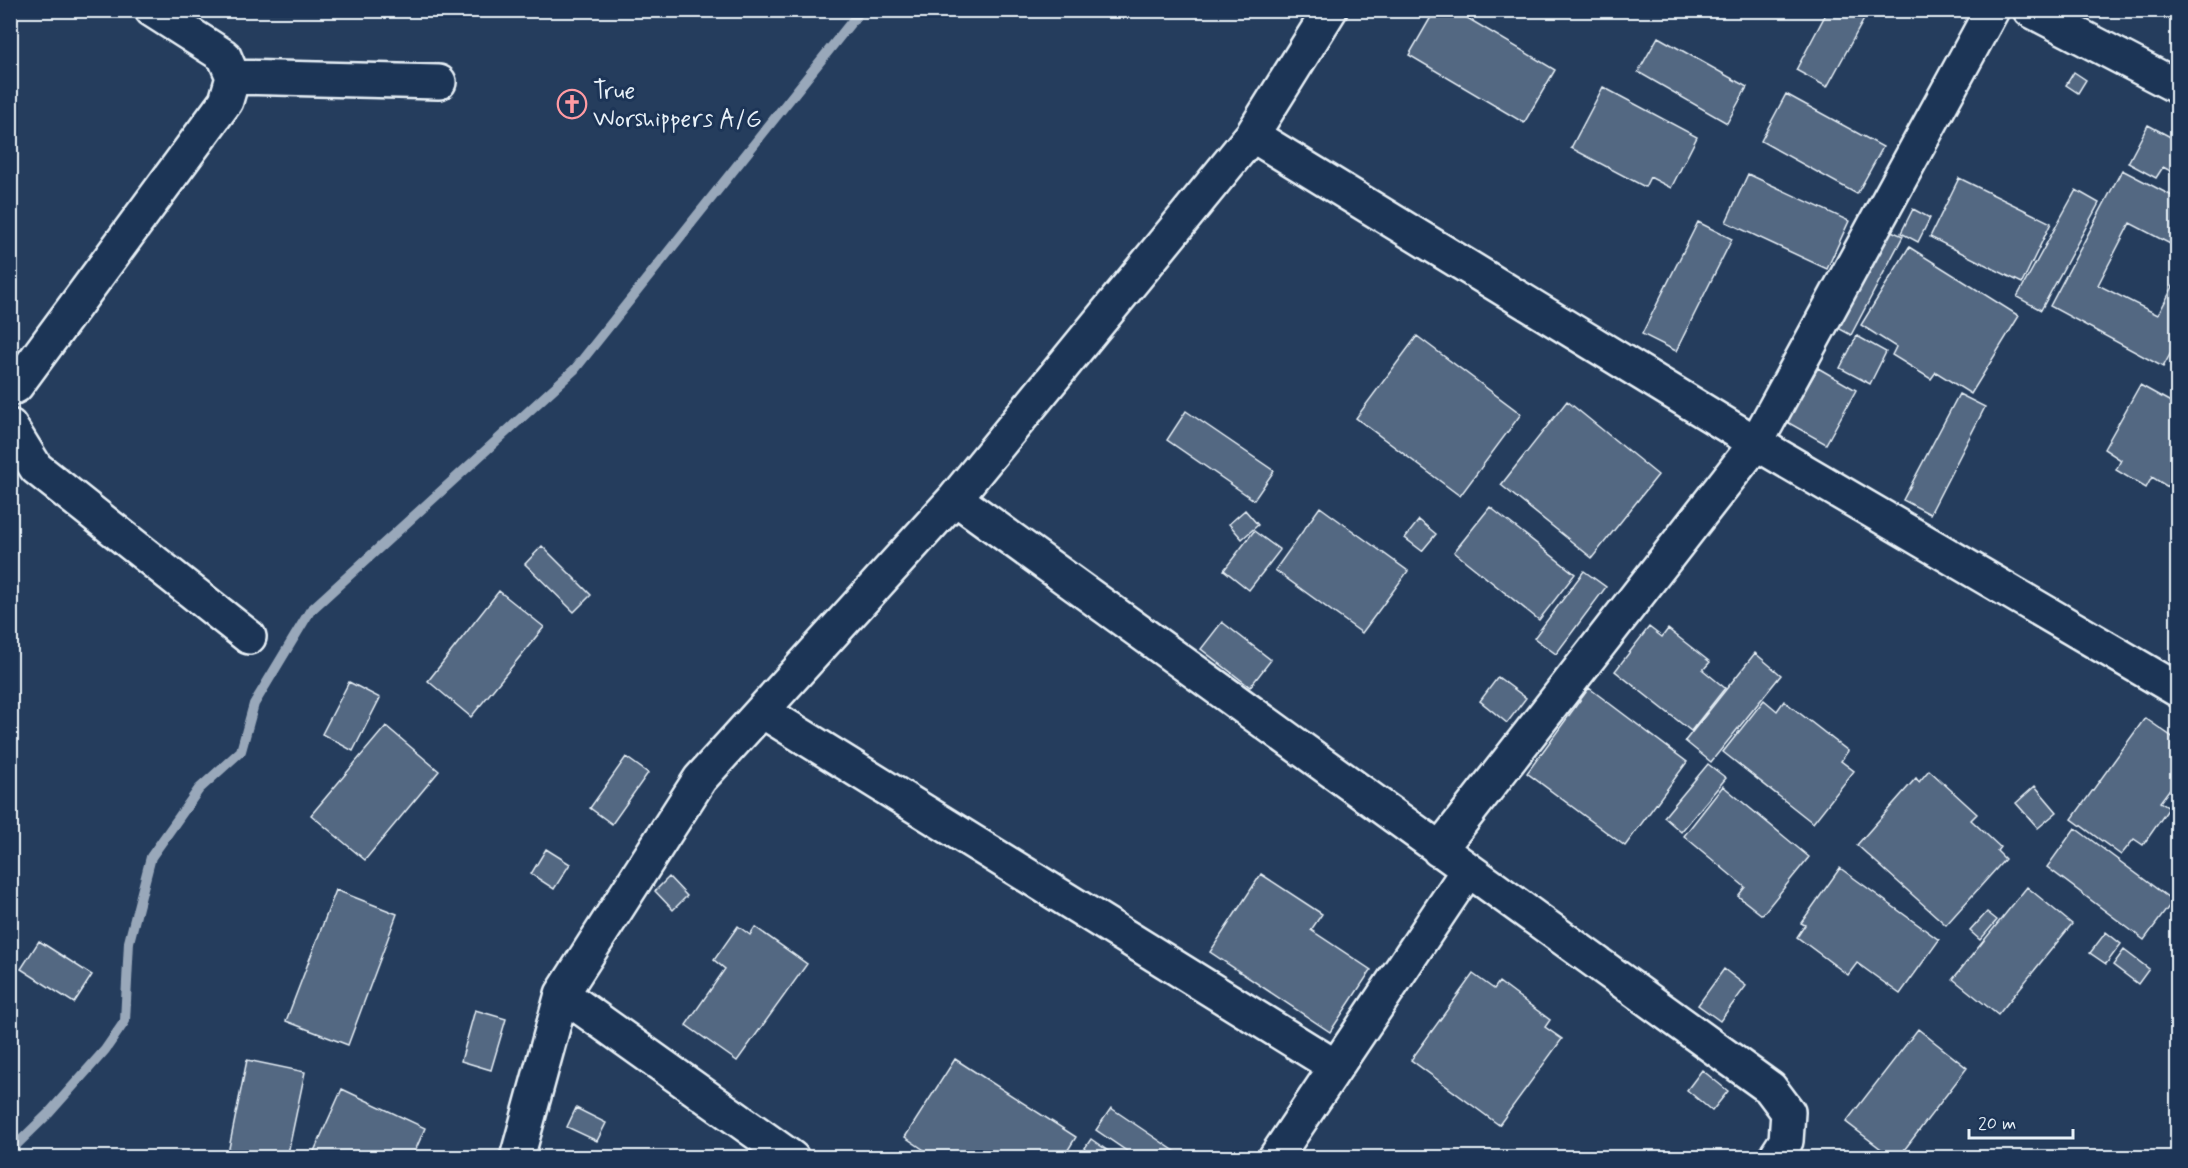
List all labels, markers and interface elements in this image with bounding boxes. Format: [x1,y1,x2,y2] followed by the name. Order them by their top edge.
[593,76,762,135] place label: True Worshippers A/G
[556,88,588,120] church icon: True Worshippers A/G
[1969,1102,2072,1140] scale bar
[1978,1112,2016,1136] text: 20 m

